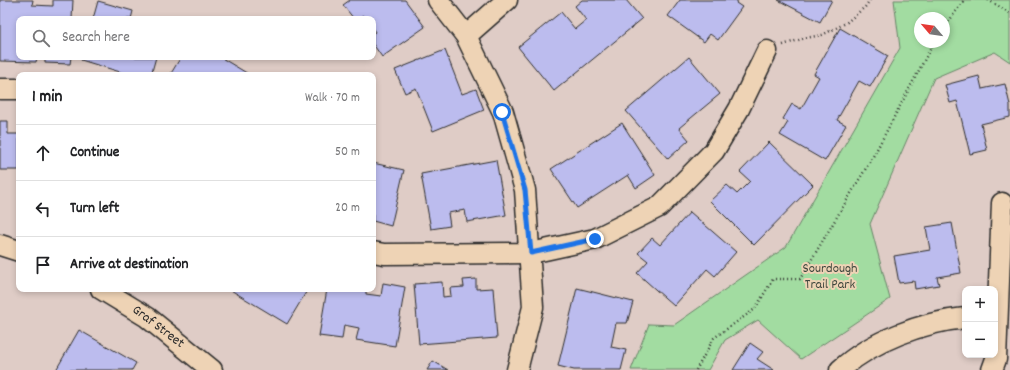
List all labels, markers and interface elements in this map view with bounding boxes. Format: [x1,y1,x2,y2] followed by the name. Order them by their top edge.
[914,12,950,48] north arrow
[16,16,376,60] search box
[30,27,52,49] icon: search
[62,27,130,49] text: Search here
[32,86,62,110] text: 1 min
[305,89,360,108] text: Walk · 70 m
[493,103,511,121] route start
[32,142,54,164] icon: ahead
[70,142,119,164] text: Continue
[335,143,360,162] text: 50 m
[32,198,54,220] icon: left
[70,198,119,220] text: Turn left
[335,199,360,218] text: 20 m
[586,230,604,248] route end
[32,254,54,276] icon: arrive
[70,254,188,276] text: Arrive at destination
[802,259,858,295] park label: Sourdough Trail Park
[962,286,998,358] map controls
[962,286,998,322] button: +
[128,301,188,353] street label: Graf Street
[962,322,998,358] button: −

